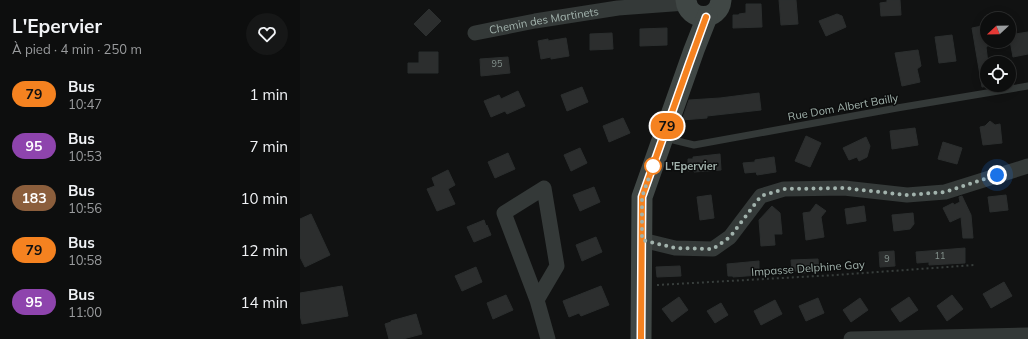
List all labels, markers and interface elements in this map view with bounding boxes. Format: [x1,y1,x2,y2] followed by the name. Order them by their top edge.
[488,4,600,37] street label: Chemin des Martinets
[980,12,1016,48] north arrow
[980,12,1016,92] map controls
[246,13,288,55] button: heart
[12,14,102,38] text: L'Epervier
[12,41,142,57] text: À pied · 4 min · 250 m
[980,56,1016,92] button: locate
[492,58,503,69] house number: 95
[68,77,95,96] text: Bus
[26,85,42,103] text: 79
[250,85,288,104] text: 1 min
[787,90,899,124] street label: Rue Dom Albert Bailly
[68,96,102,112] text: 10:47
[649,113,685,139] line badge: 79
[659,117,675,135] text: 79
[68,129,95,148] text: Bus
[26,137,42,155] text: 95
[250,137,288,156] text: 7 min
[68,148,102,164] text: 10:53
[644,157,662,175] marker: L'Epervier
[665,159,718,173] place label: L'Epervier
[987,165,1007,185] your location
[68,181,95,200] text: Bus
[21,189,47,207] text: 183
[241,189,288,208] text: 10 min
[68,200,102,216] text: 10:56
[68,233,95,252] text: Bus
[26,241,42,259] text: 79
[241,241,288,260] text: 12 min
[935,250,945,261] house number: 11
[68,252,102,268] text: 10:58
[884,253,890,264] house number: 9
[751,257,865,279] street label: Impasse Delphine Gay
[68,285,95,304] text: Bus
[26,293,42,311] text: 95
[241,293,288,312] text: 14 min
[68,304,102,320] text: 11:00

